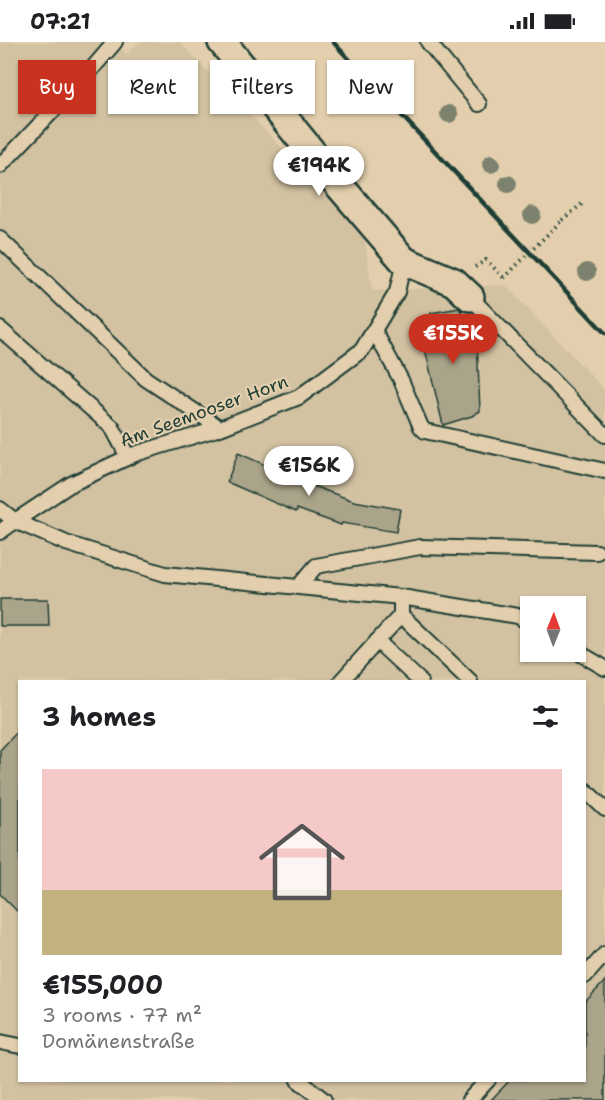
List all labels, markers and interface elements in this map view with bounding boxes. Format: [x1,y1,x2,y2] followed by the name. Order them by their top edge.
[30,7,91,36] text: 07:21
[18,60,96,114] chip: Buy
[108,60,198,114] chip: Rent
[210,60,315,114] chip: Filters
[327,60,414,114] chip: New
[277,146,361,197] pin: €194K
[287,152,351,178] text: €194K
[411,314,495,365] pin: €155K
[423,320,483,346] text: €155K
[117,369,291,453] street label: Am Seemooser Horn
[267,446,351,497] pin: €156K
[278,452,340,478] text: €156K
[520,596,586,662] north arrow
[520,596,586,662] map controls
[42,699,156,734] text: 3 homes
[529,700,562,733] icon: filters
[248,808,356,916] icon: home
[42,967,163,1002] text: €155,000
[42,1002,202,1028] text: 3 rooms · 77 m²
[42,1028,195,1054] text: Domänenstraße

